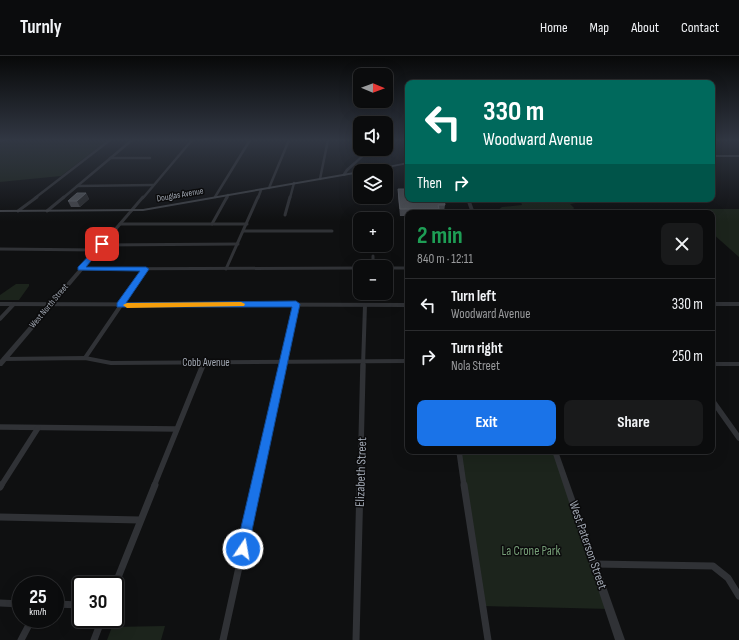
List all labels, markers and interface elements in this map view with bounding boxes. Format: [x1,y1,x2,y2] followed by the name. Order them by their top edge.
[20,16,62,39] text: Turnly
[540,19,568,36] text: Home
[590,19,609,36] text: Map
[631,19,659,36] text: About
[681,19,719,36] text: Contact
[353,68,393,108] north arrow
[353,68,393,300] map controls
[483,95,544,128] text: 330 m
[417,96,469,148] icon: left
[353,116,393,156] button: sound
[483,129,593,150] text: Woodward Avenue
[353,164,393,204] button: layers
[450,172,472,194] icon: right
[417,174,442,193] text: Then
[156,185,205,205] street label: Douglas Avenue
[353,212,393,252] button: +
[417,221,463,250] text: 2 min
[661,223,703,265] button: close
[85,227,119,261] pin
[91,233,113,255] icon: arrive
[417,251,473,267] text: 840 m · 12:11
[353,260,393,300] button: −
[27,281,71,331] street label: West North Street
[451,287,496,306] text: Turn left
[417,294,439,316] icon: left
[672,295,703,314] text: 330 m
[451,306,530,322] text: Woodward Avenue
[451,339,503,358] text: Turn right
[417,346,439,368] icon: right
[672,347,703,366] text: 250 m
[182,356,230,369] street label: Cobb Avenue
[451,358,500,374] text: Nola Street
[417,400,556,446] button: Exit
[564,400,703,446] button: Share
[352,437,370,507] street label: Elizabeth Street
[565,499,611,591] street label: West Paterson Street
[222,528,264,570] position arrow
[502,543,560,559] park label: La Crone Park
[72,576,124,628] speed limit sign: 30
[29,585,47,609] text: 25
[29,606,47,618] text: km/h

